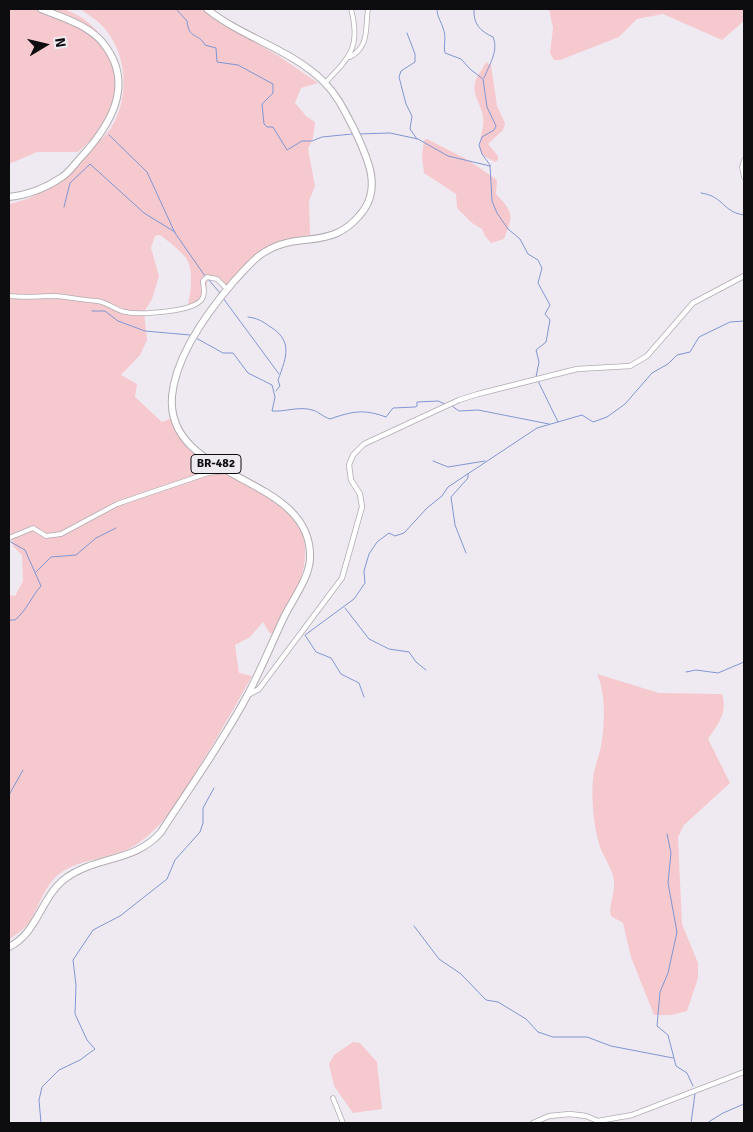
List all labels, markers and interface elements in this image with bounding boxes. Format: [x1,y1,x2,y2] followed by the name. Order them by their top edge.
[20,20,70,70] north arrow
[51,36,69,49] text: N
[191,454,241,474] road number: BR-482

